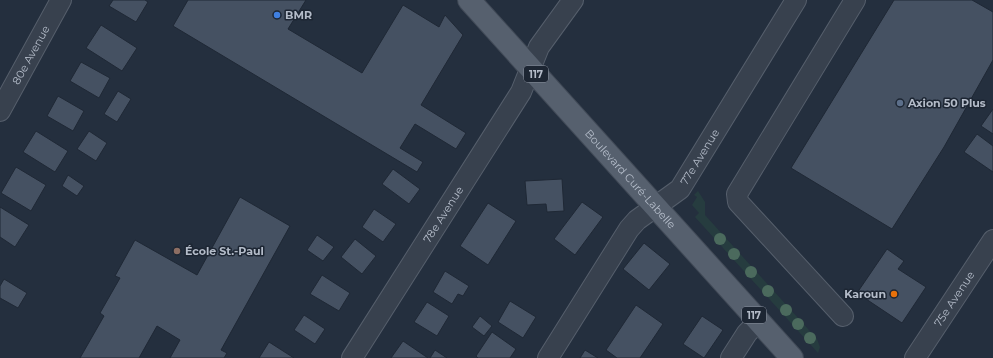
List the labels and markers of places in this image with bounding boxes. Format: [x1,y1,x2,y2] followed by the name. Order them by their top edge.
[285,8,312,22] place label: BMR
[272,10,282,20] marker: BMR
[907,96,986,110] place label: Axion 50 Plus
[895,98,905,108] marker: Axion 50 Plus
[185,244,264,258] place label: École St.-Paul
[172,246,182,256] marker: École St.-Paul
[844,287,886,301] place label: Karoun
[889,289,899,299] marker: Karoun

